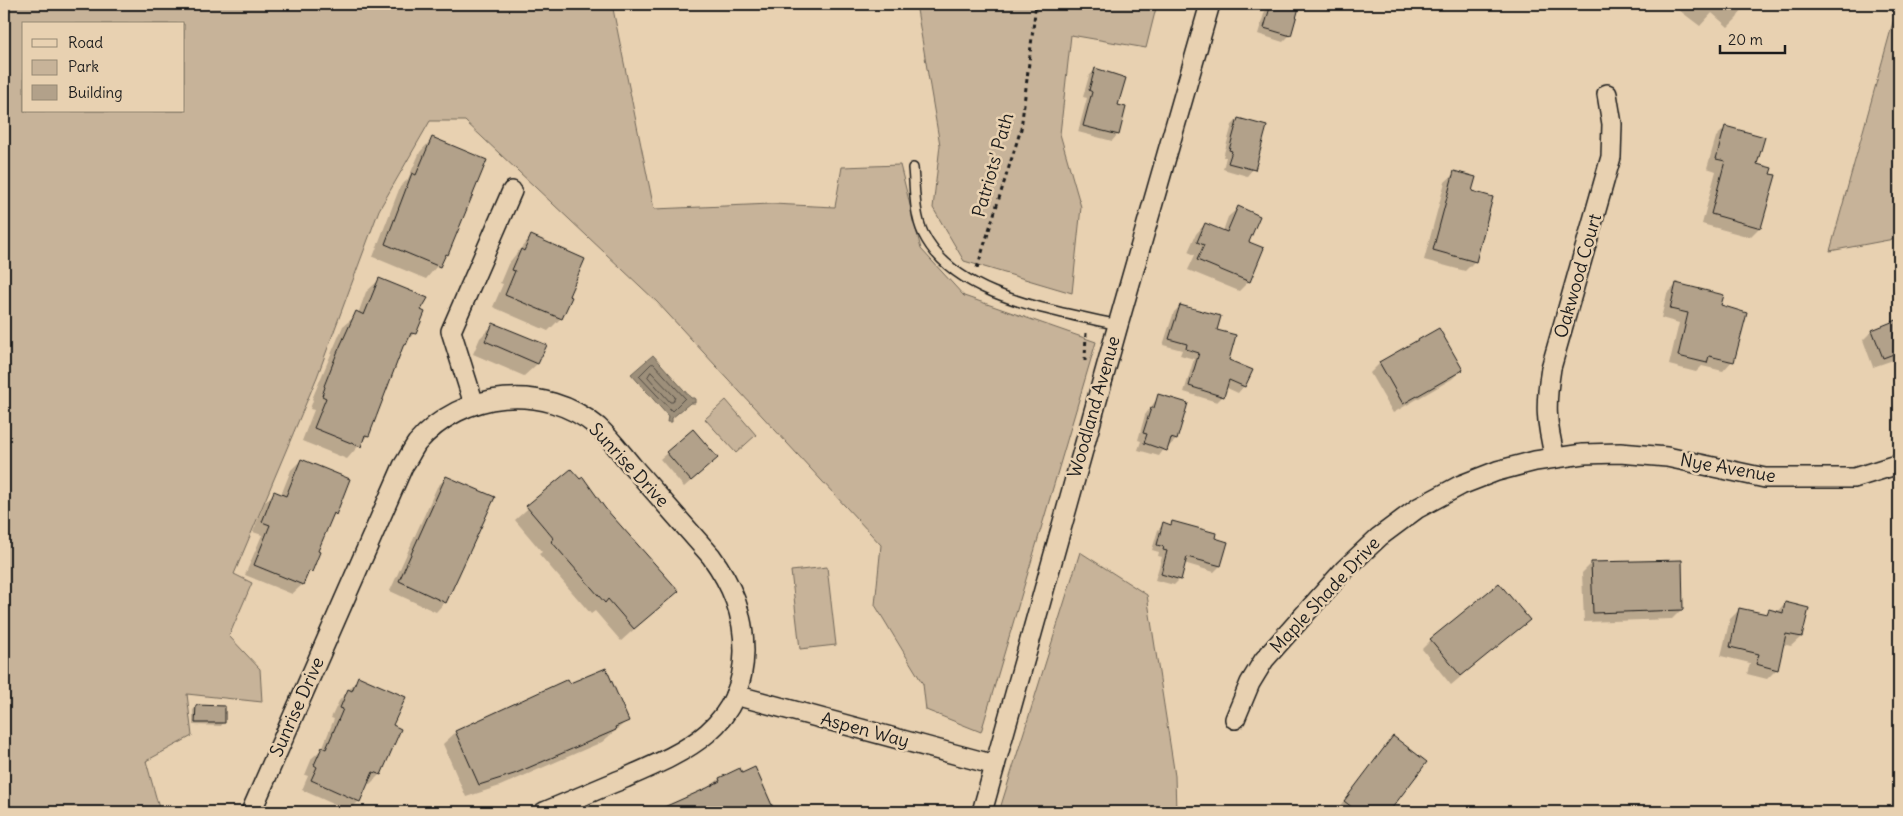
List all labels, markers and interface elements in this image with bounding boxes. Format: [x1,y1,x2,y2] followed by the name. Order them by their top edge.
[22,22,185,112] legend
[1720,22,1786,54] scale bar
[1728,30,1763,49] text: 20 m
[68,33,103,52] text: Road
[68,57,99,76] text: Park
[68,83,123,102] text: Building
[967,110,1018,220] street label: Patriots' Path
[1549,211,1606,341] street label: Oakwood Court
[1062,333,1125,480] street label: Woodland Avenue
[584,418,674,512] street label: Sunrise Drive
[1678,448,1778,487] street label: Nye Avenue
[1265,532,1384,658] street label: Maple Shade Drive
[264,653,329,760] street label: Sunrise Drive
[818,707,912,752] street label: Aspen Way

